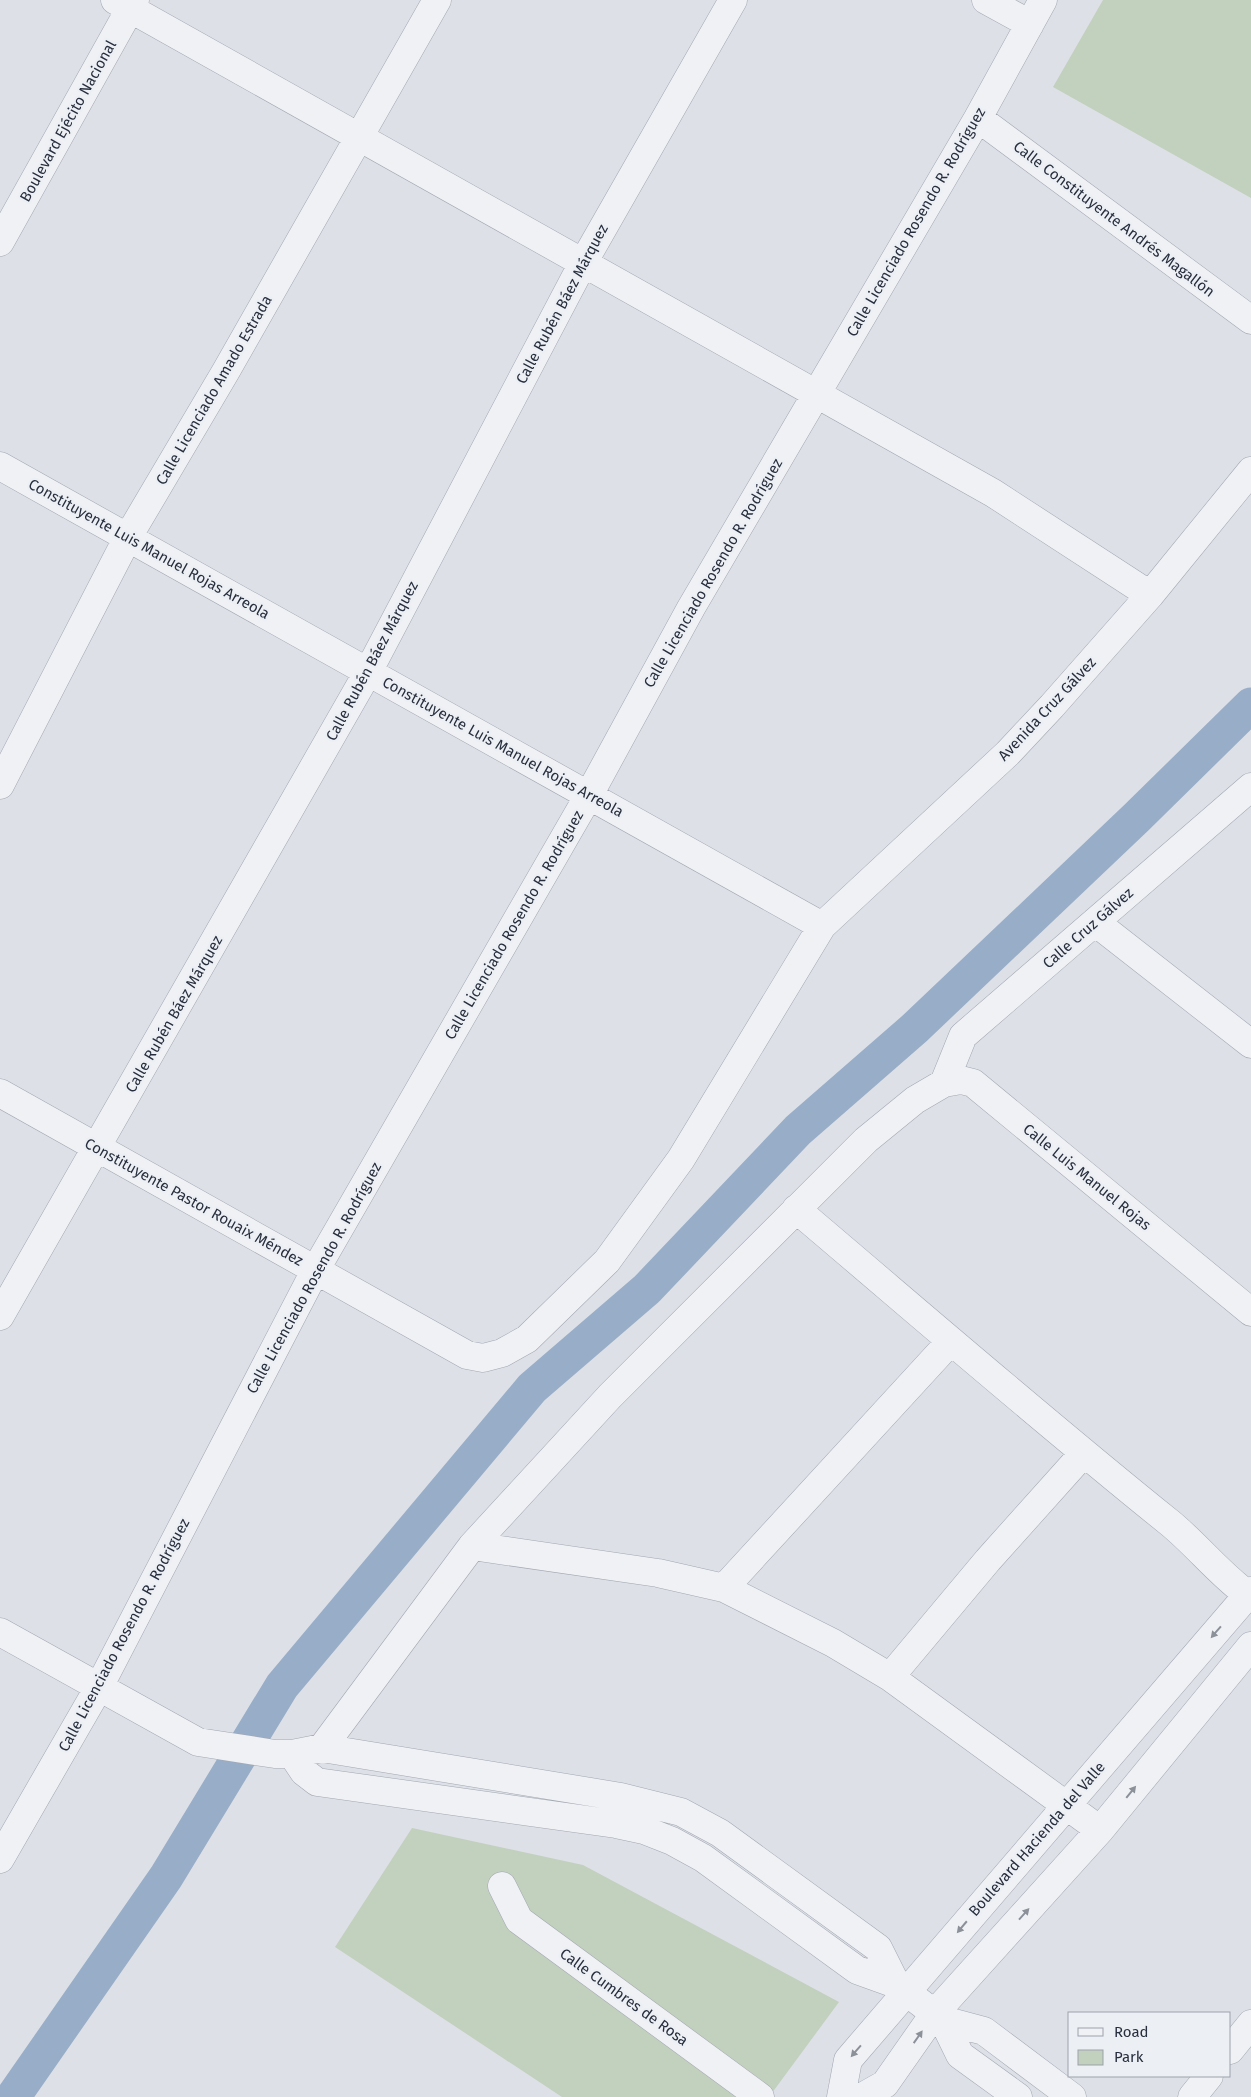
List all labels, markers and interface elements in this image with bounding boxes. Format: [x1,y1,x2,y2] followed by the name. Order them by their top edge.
[16,36,120,205] street label: Boulevard Ejécito Nacional
[843,104,989,340] street label: Calle Licenciado Rosendo R. Rodríguez
[1010,137,1218,301] street label: Calle Constituyente Andrés Magallón
[512,221,612,387] street label: Calle Rubén Báez Márquez
[152,292,276,488] street label: Calle Licenciado Amado Estrada
[640,455,786,691] street label: Calle Licenciado Rosendo R. Rodríguez
[25,475,273,623] street label: Constituyente Luis Manuel Rojas Arreola
[322,578,422,744] street label: Calle Rubén Báez Márquez
[994,653,1100,765] street label: Avenida Cruz Gálvez
[379,673,627,821] street label: Constituyente Luis Manuel Rojas Arreola
[441,807,587,1043] street label: Calle Licenciado Rosendo R. Rodríguez
[1039,884,1137,972] street label: Calle Cruz Gálvez
[122,932,227,1096] street label: Calle Rubén Báez Márquez
[1020,1120,1154,1234] street label: Calle Luis Manuel Rojas
[82,1134,307,1270] street label: Constituyente Pastor Rouaix Méndez
[243,1159,385,1397] street label: Calle Licenciado Rosendo R. Rodríguez
[55,1515,194,1755] street label: Calle Licenciado Rosendo R. Rodríguez
[1210,1625,1221,1638] one-way arrow
[965,1758,1109,1920] street label: Boulevard Hacienda del Valle
[1126,1786,1137,1799] one-way arrow
[1018,1909,1030,1921] one-way arrow
[956,1921,967,1934] one-way arrow
[556,1944,692,2050] street label: Calle Cumbres de Rosa
[1068,2012,1231,2077] legend
[1114,2023,1149,2041] text: Road
[913,2030,923,2044] one-way arrow
[850,2044,862,2056] one-way arrow
[1114,2048,1144,2066] text: Park

